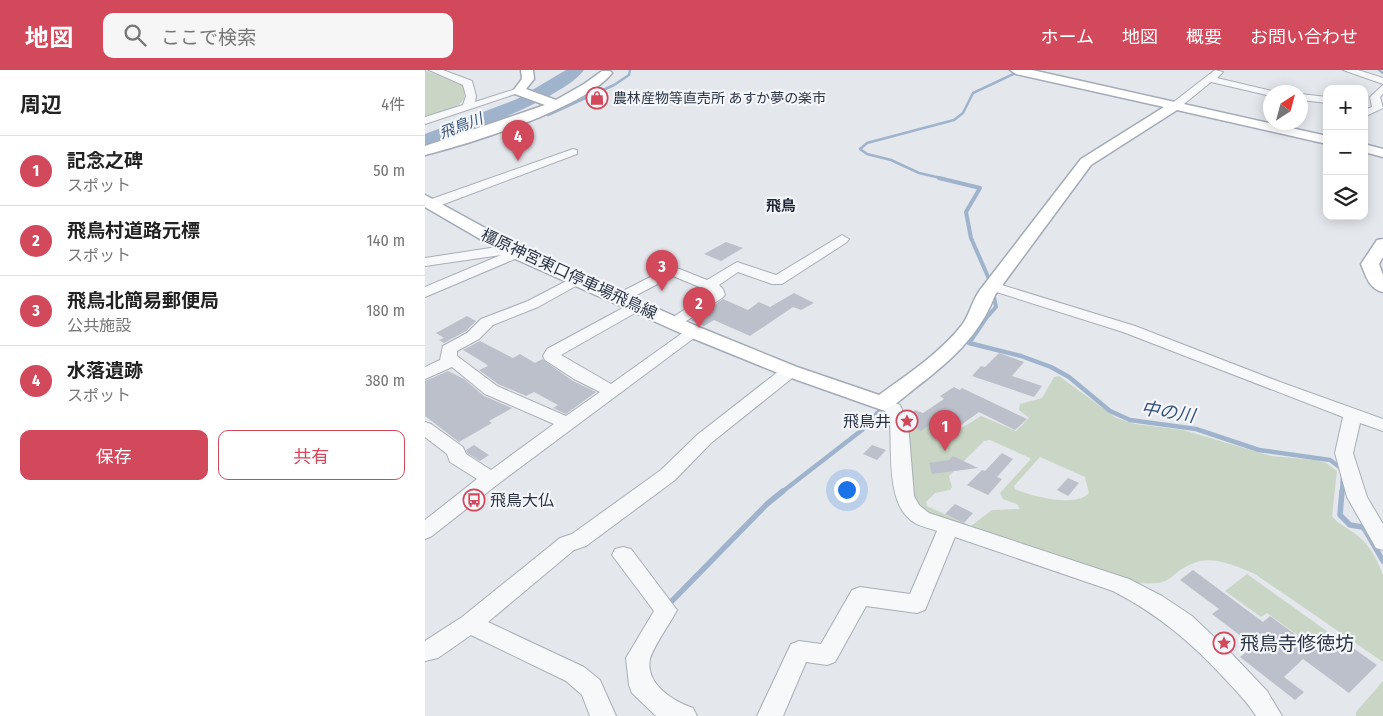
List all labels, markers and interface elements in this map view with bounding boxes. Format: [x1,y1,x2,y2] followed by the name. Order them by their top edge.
[103,13,453,58] search box
[121,21,149,49] icon: search
[25,24,73,52] text: 地図
[161,26,256,49] text: ここで検索
[1041,26,1094,48] text: ホーム
[1122,26,1158,48] text: 地図
[1186,26,1222,48] text: 概要
[1250,26,1358,48] text: お問い合わせ
[1263,85,1308,130] north arrow
[1323,85,1368,220] map controls
[1323,85,1368,130] button: +
[585,86,609,110] shop icon: 農林産物等直売所 あすか夢の楽市
[613,90,826,107] place label: 農林産物等直売所 あすか夢の楽市
[20,92,62,118] text: 周辺
[381,95,405,114] text: 4件
[437,109,487,142] water label: 飛鳥川
[502,120,534,161] pin: 4
[1323,130,1368,175] button: −
[67,149,143,172] text: 記念之碑
[33,161,39,180] text: 1
[373,161,405,180] text: 50 m
[1323,175,1368,220] button: layers
[67,176,131,195] text: スポット
[766,197,796,215] district label: 飛鳥
[67,219,200,242] text: 飛鳥村道路元標
[478,225,660,323] street label: 橿原神宮東口停車場飛鳥線
[32,231,40,250] text: 2
[367,231,405,250] text: 140 m
[67,246,131,265] text: スポット
[646,250,678,291] pin: 3
[683,287,715,328] pin: 2
[67,289,219,312] text: 飛鳥北簡易郵便局
[32,301,40,320] text: 3
[366,301,405,320] text: 180 m
[67,316,131,335] text: 公共施設
[67,359,143,382] text: 水落遺跡
[32,371,40,390] text: 4
[365,371,405,390] text: 380 m
[67,386,131,405] text: スポット
[1140,397,1198,427] water label: 中の川
[895,409,919,433] place icon: 飛鳥井
[929,410,961,451] pin: 1
[843,412,891,431] place label: 飛鳥井
[20,430,208,480] button: 保存
[218,430,405,480] button: 共有
[834,477,860,503] your location
[462,488,486,512] bus stop icon: 飛鳥大仏
[490,491,554,510] place label: 飛鳥大仏
[1212,631,1236,655] place icon: 飛鳥寺修徳坊
[1240,632,1354,655] place label: 飛鳥寺修徳坊

